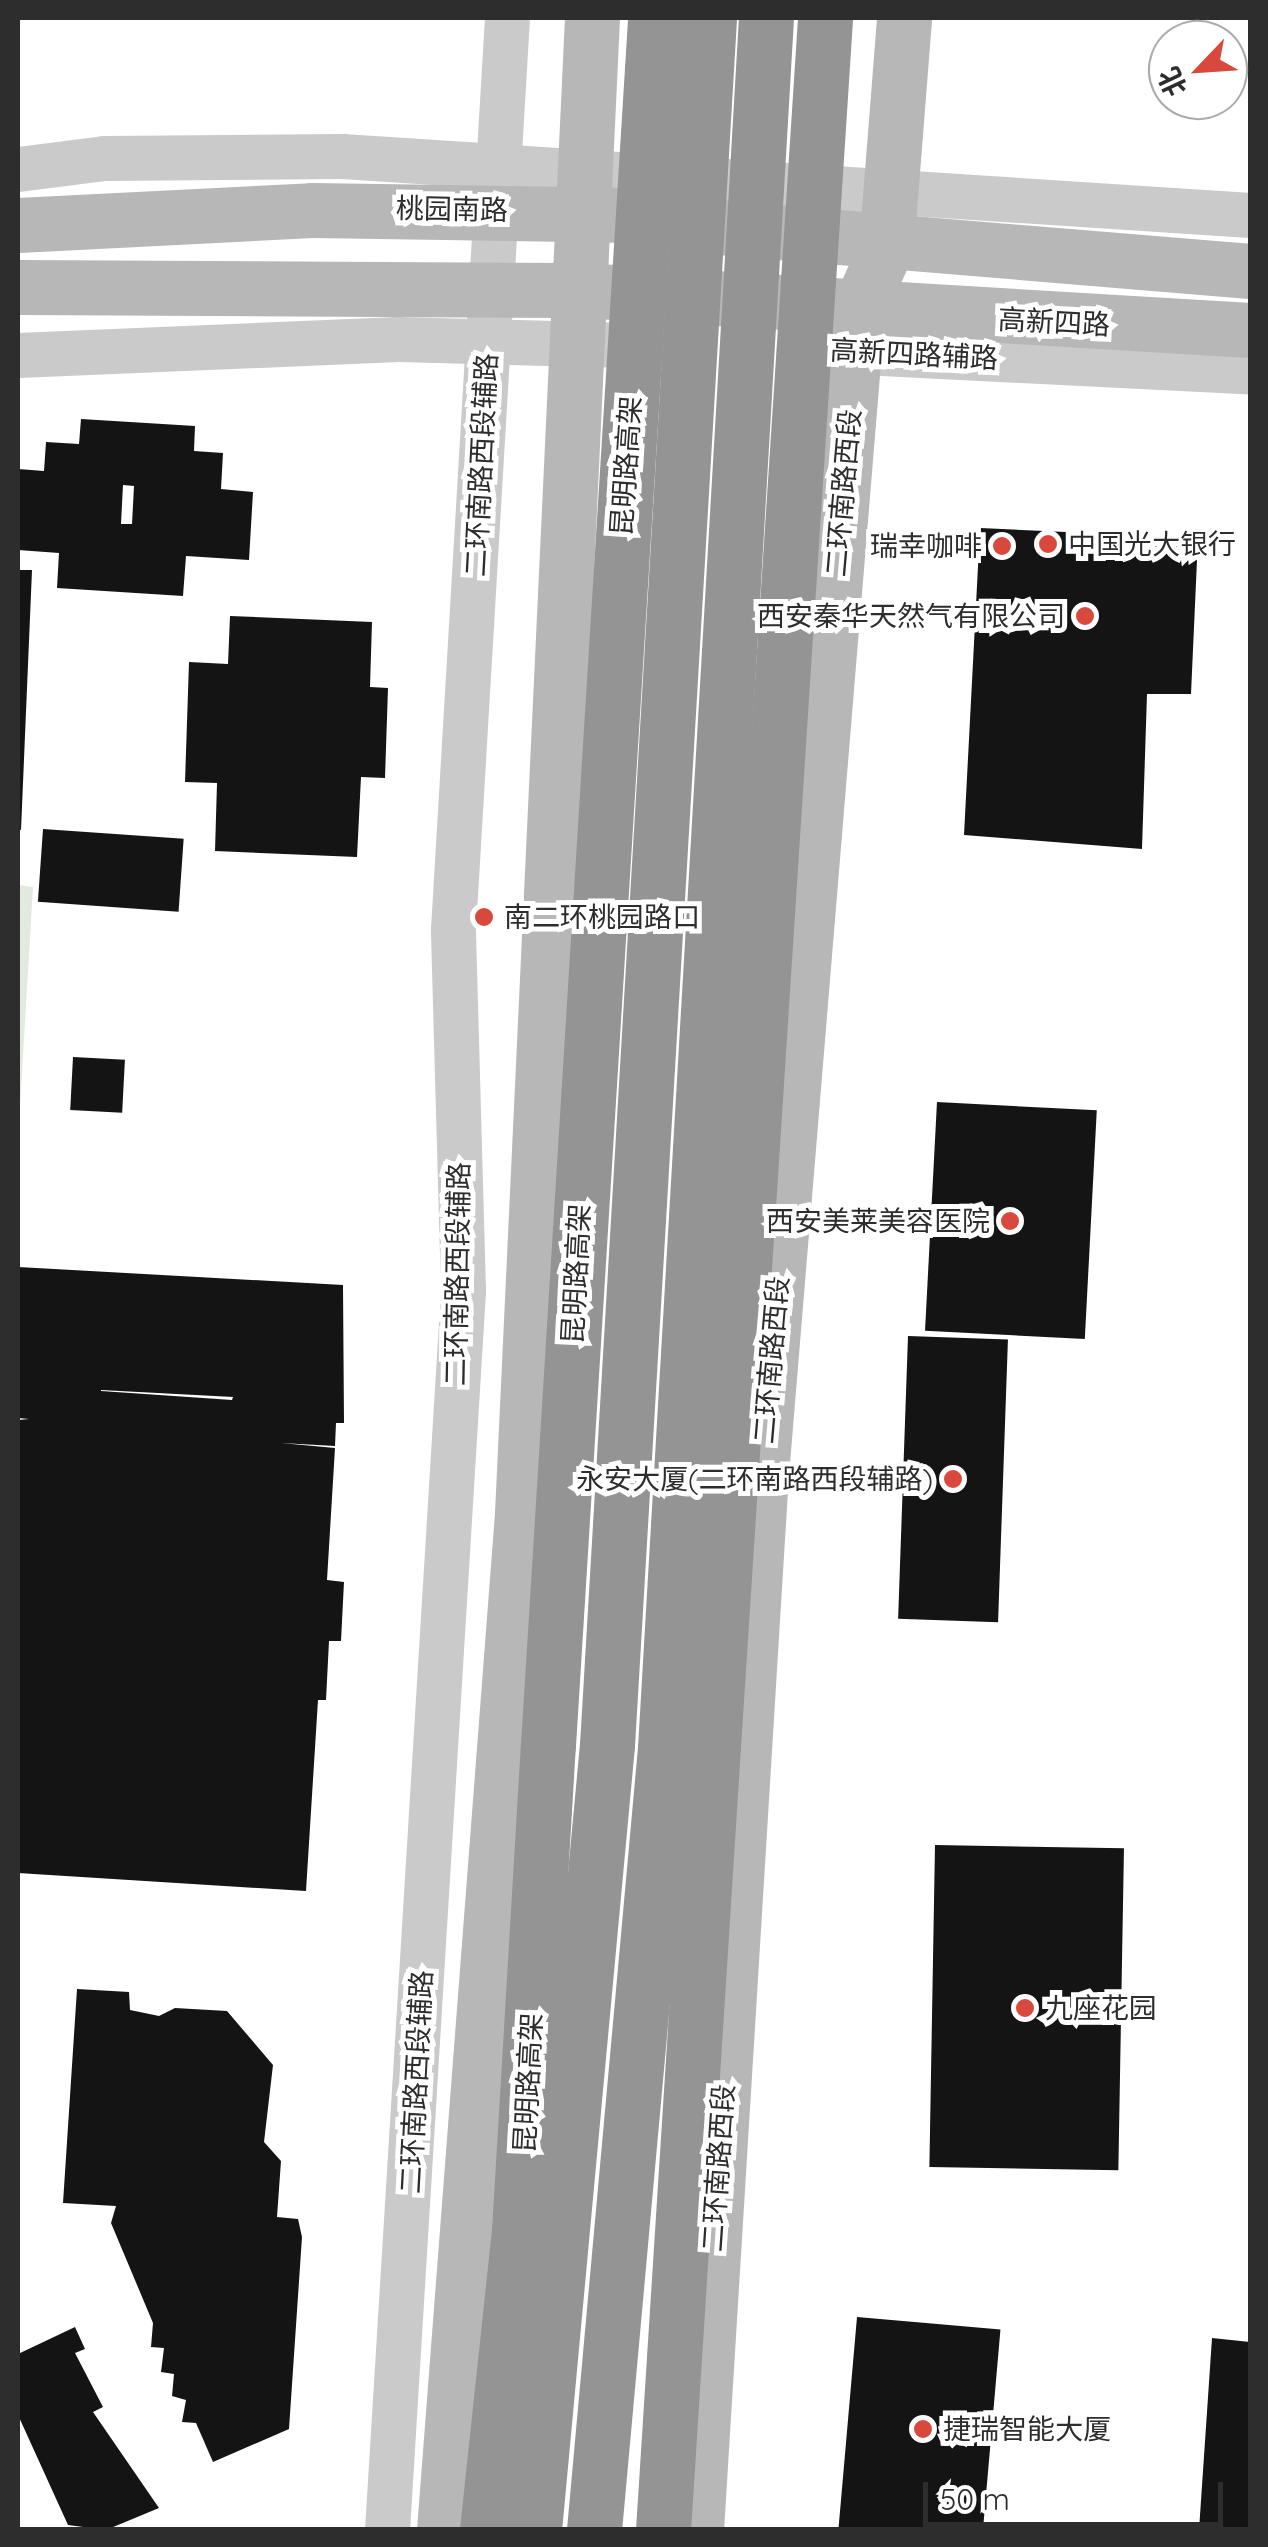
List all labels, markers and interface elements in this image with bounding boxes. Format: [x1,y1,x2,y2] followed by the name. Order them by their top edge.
[1148,20,1248,120] north arrow
[1150,62,1194,102] text: 北
[396,191,508,227] street label: 桃园南路
[997,302,1111,342] street label: 高新四路
[829,333,999,375] street label: 高新四路辅路
[458,352,504,578] street label: 二环南路西段辅路
[604,395,648,537] street label: 昆明路高架
[819,408,867,578] street label: 二环南路西段
[1068,527,1236,561] place label: 中国光大银行
[870,529,982,563] place label: 瑞幸咖啡
[1037,533,1059,555] marker: 中国光大银行
[991,535,1013,557] marker: 瑞幸咖啡
[757,599,1065,633] place label: 西安秦华天然气有限公司
[1074,605,1096,627] marker: 西安秦华天然气有限公司
[504,900,700,934] place label: 南二环桃园路口
[473,906,495,928] marker: 南二环桃园路口
[438,1162,476,1386] street label: 二环南路西段辅路
[556,1203,596,1345] street label: 昆明路高架
[766,1204,990,1238] place label: 西安美莱美容医院
[999,1210,1021,1232] marker: 西安美莱美容医院
[747,1275,795,1445] street label: 二环南路西段
[576,1462,933,1496] place label: 永安大厦(二环南路西段辅路)
[942,1468,964,1490] marker: 永安大厦(二环南路西段辅路)
[393,1969,439,2195] street label: 二环南路西段辅路
[1045,1991,1157,2025] place label: 九座花园
[1014,1997,1036,2019] marker: 九座花园
[508,2012,548,2154] street label: 昆明路高架
[695,2083,741,2253] street label: 二环南路西段
[943,2412,1111,2446] place label: 捷瑞智能大厦
[912,2418,934,2440] marker: 捷瑞智能大厦
[928,2462,1228,2524] scale bar
[940,2480,1010,2518] text: 50 m

